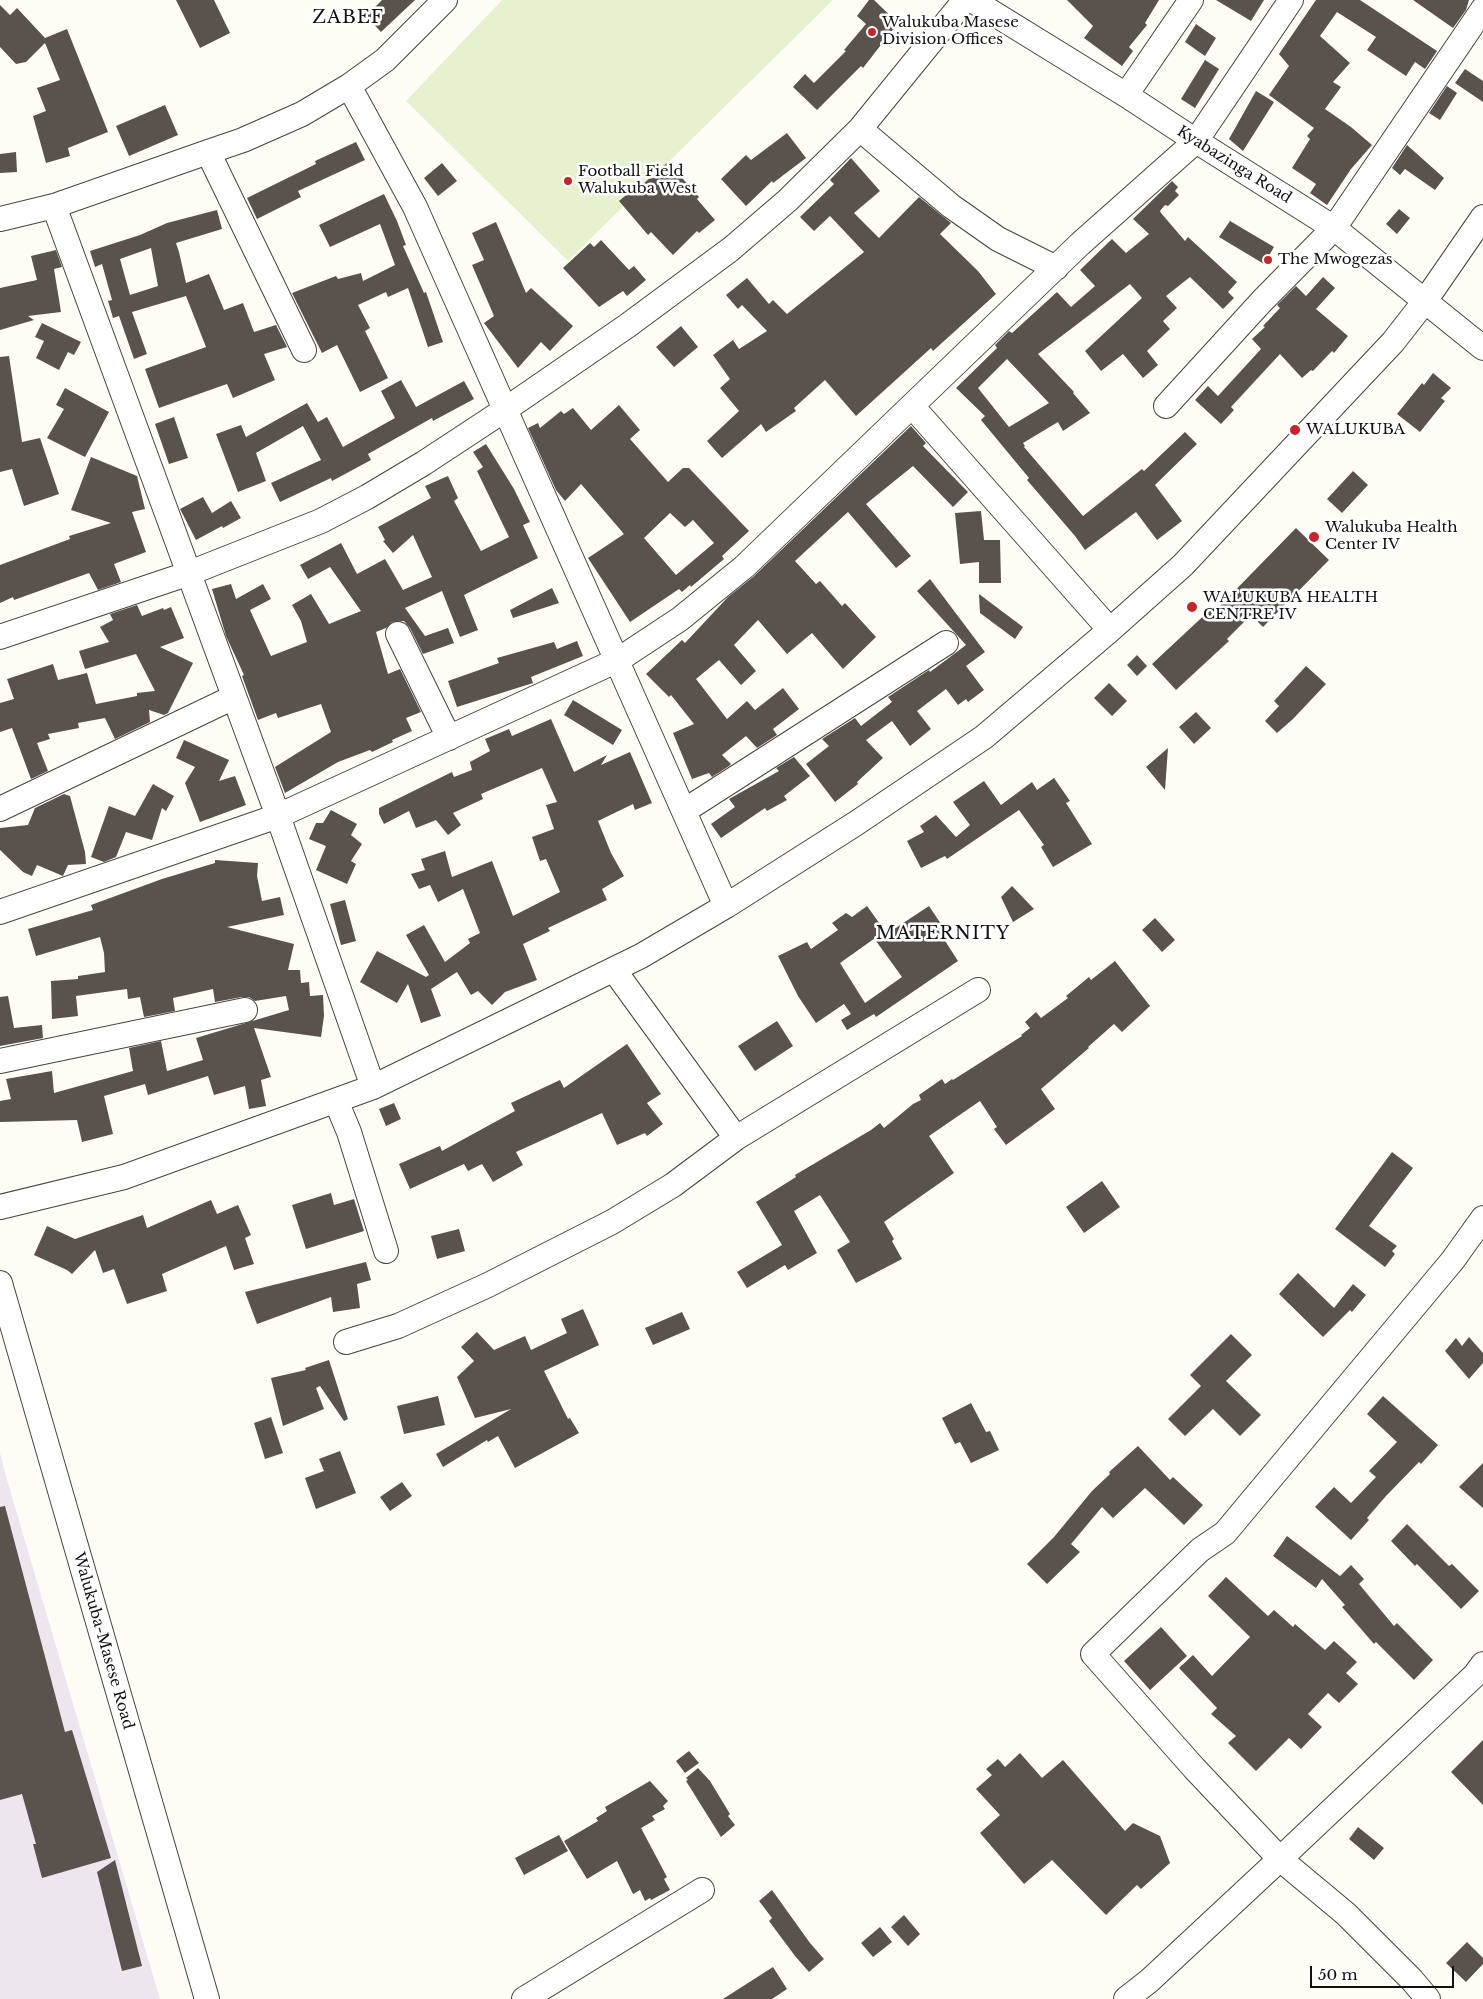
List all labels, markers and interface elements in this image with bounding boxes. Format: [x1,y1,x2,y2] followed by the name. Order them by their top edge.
[312,7,384,29] district label: ZABEF
[882,14,1019,49] place label: Walukuba Masese Division Offices
[866,26,878,38] marker: Walukuba Masese Division Offices
[1173,122,1295,208] street label: Kyabazinga Road
[578,163,697,198] place label: Football Field Walukuba West
[562,175,574,187] marker: Football Field Walukuba West
[1278,251,1393,269] place label: The Mwogezas
[1262,254,1274,266] marker: The Mwogezas
[1306,421,1405,439] place label: WALUKUBA
[1288,423,1302,437] marker: WALUKUBA
[1325,519,1458,554] place label: Walukuba Health Center IV
[1307,530,1321,544] marker: Walukuba Health Center IV
[1203,589,1378,624] place label: WALUKUBA HEALTH CENTRE IV
[1185,600,1199,614] marker: WALUKUBA HEALTH CENTRE IV
[875,923,1011,945] district label: MATERNITY
[69,1550,137,1732] street label: Walukuba-Masese Road
[1313,1956,1457,1988] scale bar
[1318,1965,1358,1984] text: 50 m

